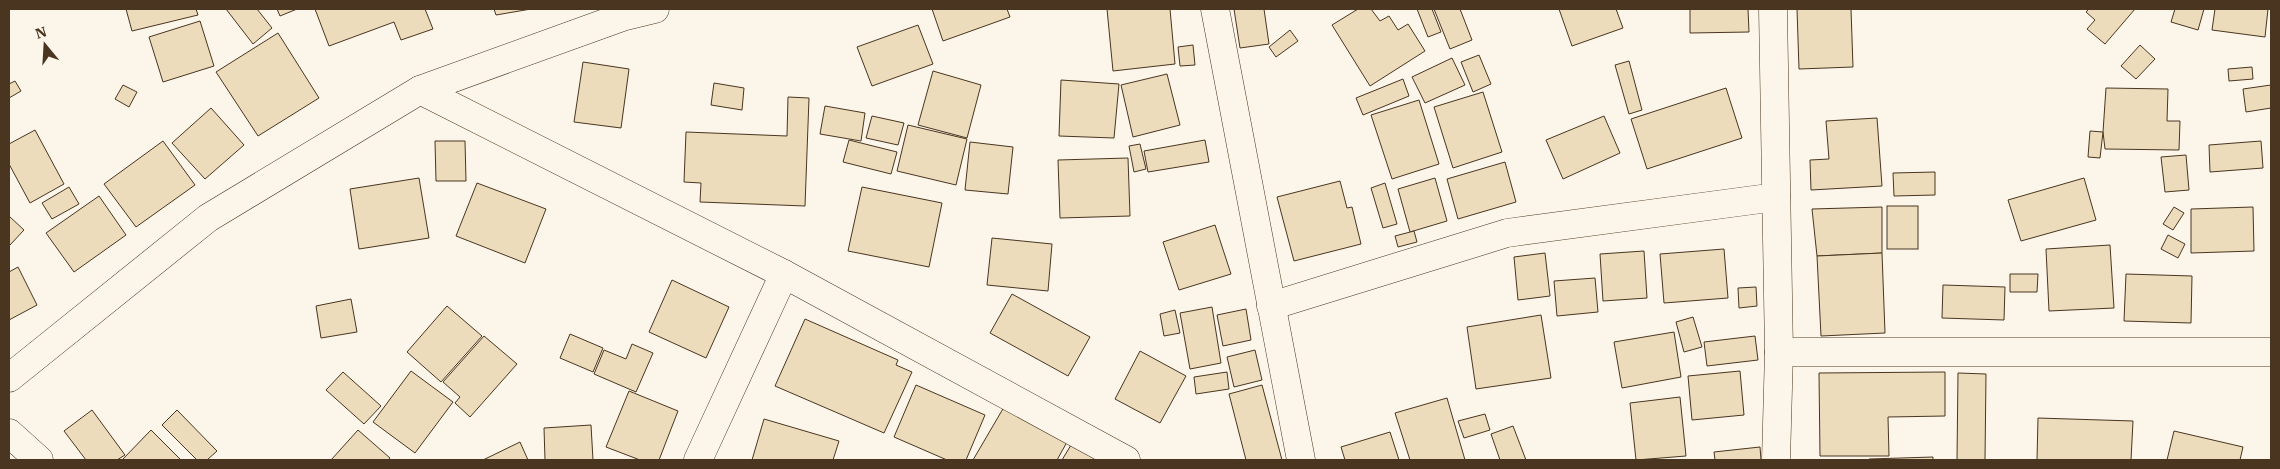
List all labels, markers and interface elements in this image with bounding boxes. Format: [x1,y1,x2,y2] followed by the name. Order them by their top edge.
[20,20,70,70] north arrow
[33,22,49,43] text: N

